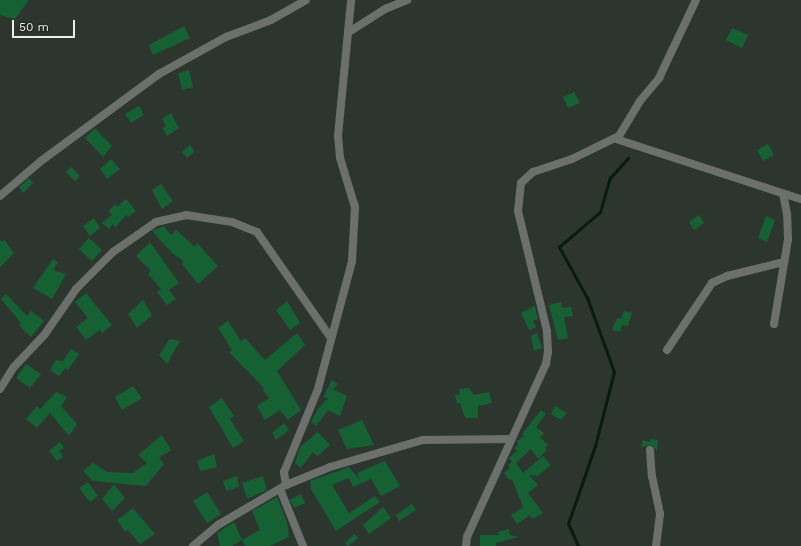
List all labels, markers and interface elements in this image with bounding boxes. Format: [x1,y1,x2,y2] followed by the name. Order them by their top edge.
[14,12,77,38] scale bar
[19,20,49,34] text: 50 m

